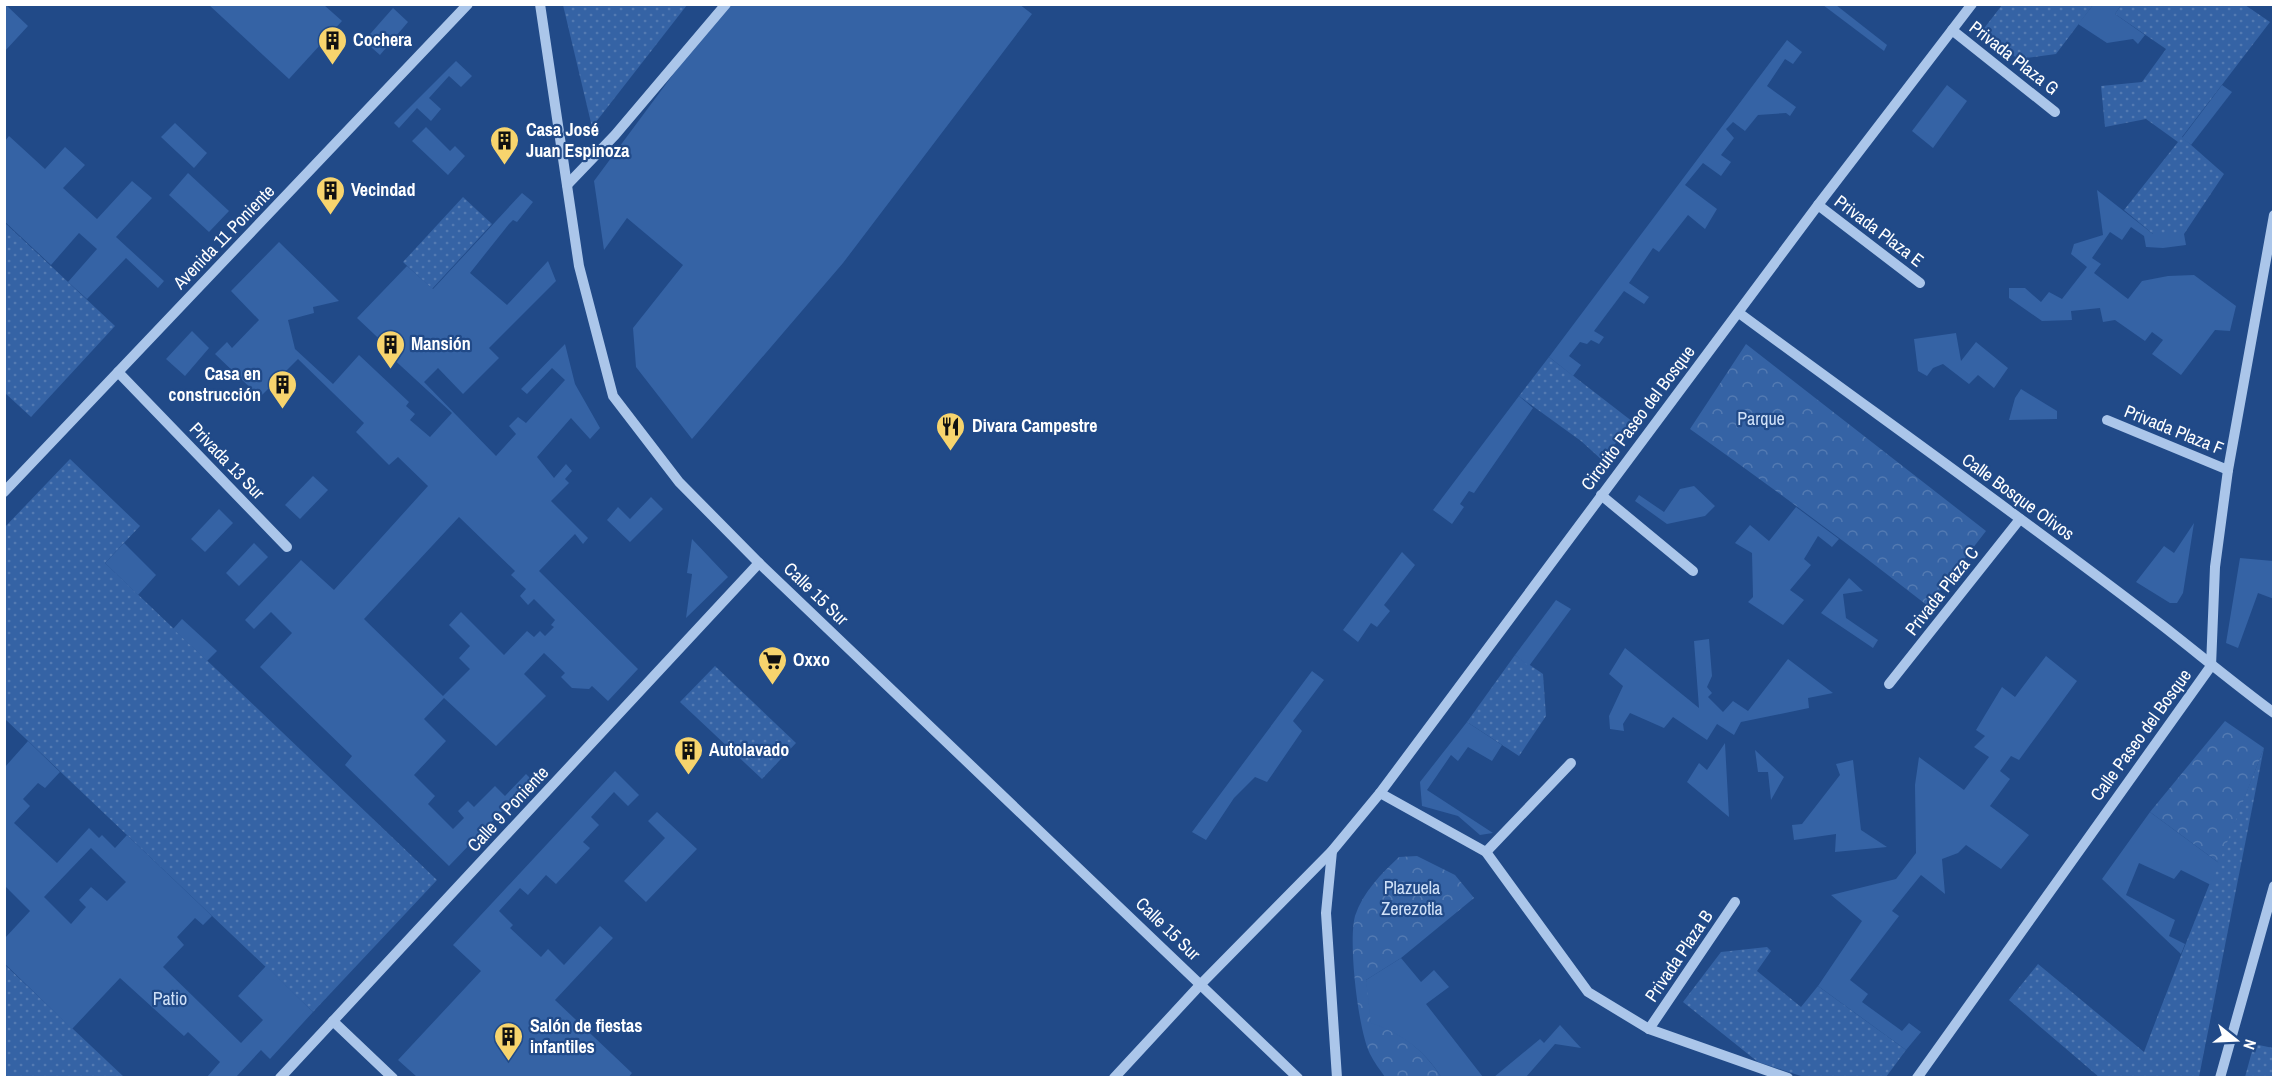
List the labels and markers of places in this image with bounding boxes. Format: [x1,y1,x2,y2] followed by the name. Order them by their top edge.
[316,24,348,66] building icon: Cochera
[353,27,413,52] place label: Cochera
[526,117,630,163] place label: Casa José Juan Espinoza
[489,124,521,166] building icon: Casa José Juan Espinoza
[314,174,346,216] building icon: Vecindad
[351,177,416,202] place label: Vecindad
[374,328,406,370] building icon: Mansión
[411,331,471,356] place label: Mansión
[168,361,261,407] place label: Casa en construcción
[266,368,298,410] building icon: Casa en construcción
[935,410,967,452] restaurant icon: Divara Campestre
[972,413,1098,438] place label: Divara Campestre
[756,644,788,686] supermarket icon: Oxxo
[793,647,830,672] place label: Oxxo
[672,734,704,776] building icon: Autolavado
[709,737,789,762] place label: Autolavado
[530,1013,642,1059] place label: Salón de fiestas infantiles
[493,1020,525,1062] building icon: Salón de fiestas infantiles

